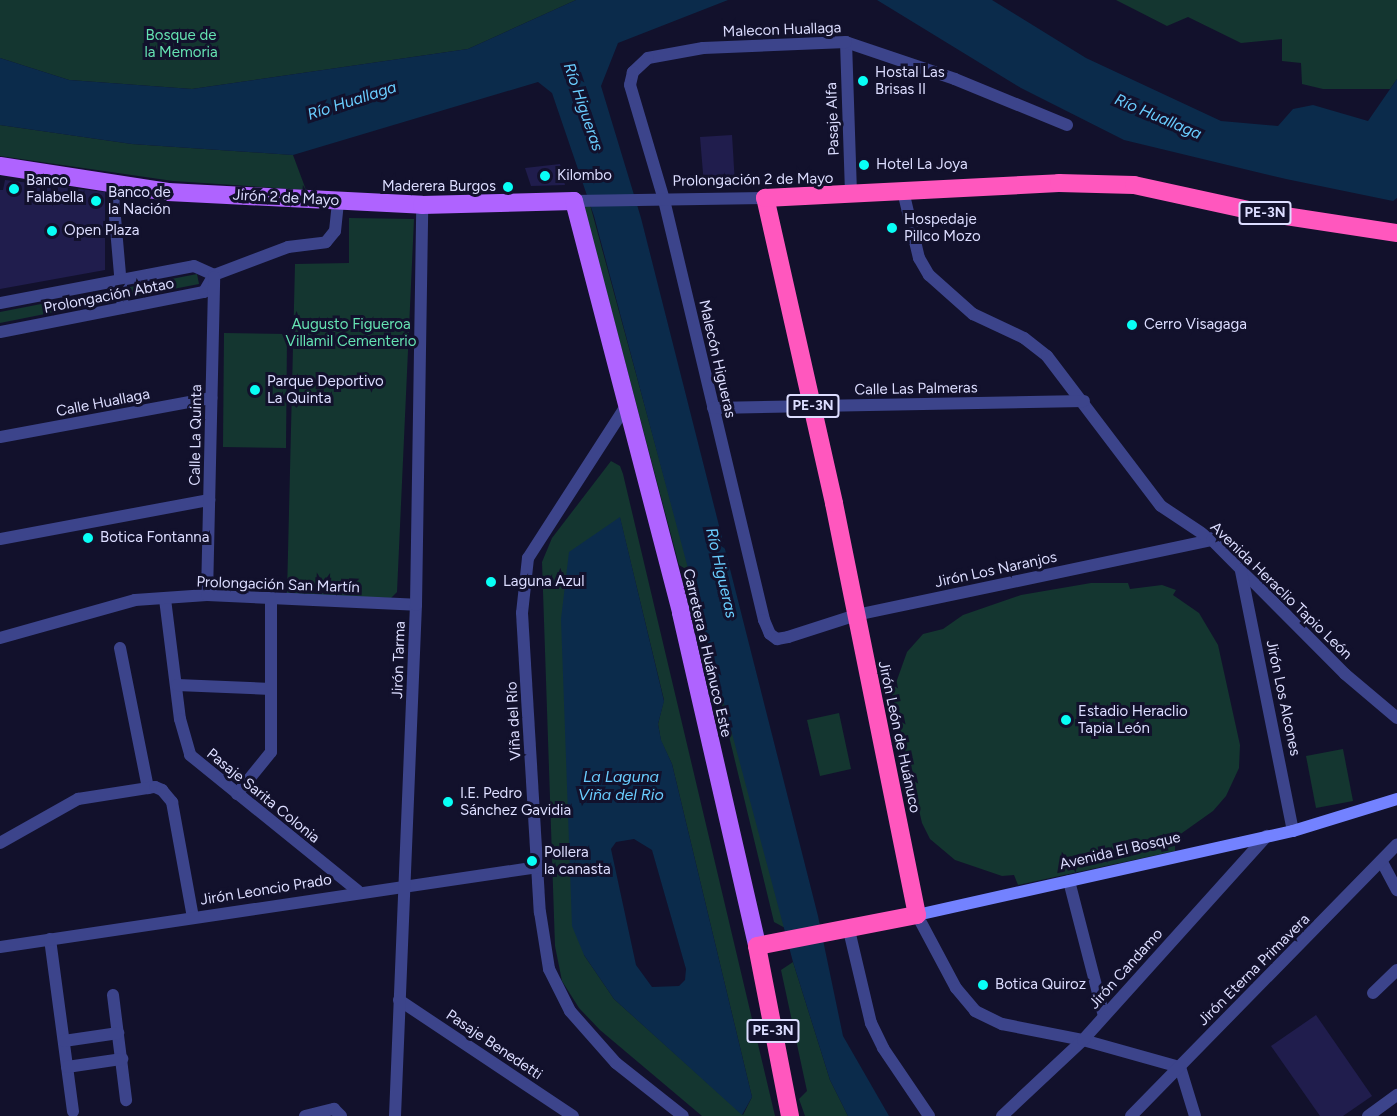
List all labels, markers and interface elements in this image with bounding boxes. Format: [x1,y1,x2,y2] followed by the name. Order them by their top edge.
[722,19,842,41] street label: Malecon Huallaga
[144,26,218,61] park label: Bosque de la Memoria
[559,60,607,154] water label: Río Higueras
[875,63,945,98] place label: Hostal Las Brisas II
[856,74,870,88] marker: Hostal Las Brisas II
[305,78,399,124] water label: Río Huallaga
[823,82,843,156] street label: Pasaje Alfa
[1112,90,1204,144] water label: Río Huallaga
[876,156,968,174] place label: Hotel La Joya
[857,158,871,172] marker: Hotel La Joya
[557,167,612,185] place label: Kilombo
[538,169,552,183] marker: Kilombo
[672,170,834,190] street label: Prolongación 2 de Mayo
[26,171,84,206] place label: Banco Falabella
[382,178,496,196] place label: Maderera Burgos
[501,180,515,194] marker: Maderera Burgos
[7,182,21,196] marker: Banco Falabella
[108,183,171,218] place label: Banco de la Nación
[232,186,340,210] street label: Jirón 2 de Mayo
[89,194,103,208] marker: Banco de la Nación
[1238,202,1292,224] road number: PE-3N
[904,210,981,245] place label: Hospedaje Pillco Mozo
[885,221,899,235] marker: Hospedaje Pillco Mozo
[64,222,139,240] place label: Open Plaza
[45,224,59,238] marker: Open Plaza
[42,275,176,317] street label: Prolongación Abtao
[695,298,739,420] street label: Malecón Higueras
[286,315,416,350] park label: Augusto Figueroa Villamil Cementerio
[1144,316,1247,334] place label: Cerro Visagaga
[1125,318,1139,332] marker: Cerro Visagaga
[267,372,384,407] place label: Parque Deportivo La Quinta
[854,379,978,399] street label: Calle Las Palmeras
[248,383,262,397] marker: Parque Deportivo La Quinta
[186,384,206,486] street label: Calle La Quinta
[55,385,151,421] street label: Calle Huallaga
[786,395,840,417] road number: PE-3N
[1206,519,1356,663] street label: Avenida Heraclio Tapio León
[701,526,741,620] water label: Río Higueras
[100,529,209,547] place label: Botica Fontanna
[81,531,95,545] marker: Botica Fontanna
[933,548,1059,592] street label: Jirón Los Naranjos
[679,567,735,739] street label: Carretera a Huánuco Este
[196,573,360,597] street label: Prolongación San Martín
[503,573,585,591] place label: Laguna Azul
[484,575,498,589] marker: Laguna Azul
[389,621,409,699] street label: Jirón Tarma
[1262,638,1304,758] street label: Jirón Los Alcones
[874,659,924,815] street label: Jirón León de Huánuco
[503,681,525,761] street label: Viña del Río
[1078,702,1188,737] place label: Estadio Heraclio Tapia León
[1059,713,1073,727] marker: Estadio Heraclio Tapia León
[203,745,323,847] street label: Pasaje Sarita Colonia
[578,767,664,805] water label: La Laguna Viña del Rio
[460,784,571,819] place label: I.E. Pedro Sánchez Gavidia
[441,795,455,809] marker: I.E. Pedro Sánchez Gavidia
[1058,828,1182,874] street label: Avenida El Bosque
[544,843,611,878] place label: Pollera la canasta
[525,854,539,868] marker: Pollera la canasta
[199,871,333,909] street label: Jirón Leoncio Prado
[1194,910,1314,1030] street label: Jirón Eterna Primavera
[1085,925,1167,1013] street label: Jirón Candamo
[995,976,1086,994] place label: Botica Quiroz
[976,978,990,992] marker: Botica Quiroz
[442,1006,546,1084] street label: Pasaje Benedetti
[746,1020,800,1042] road number: PE-3N

